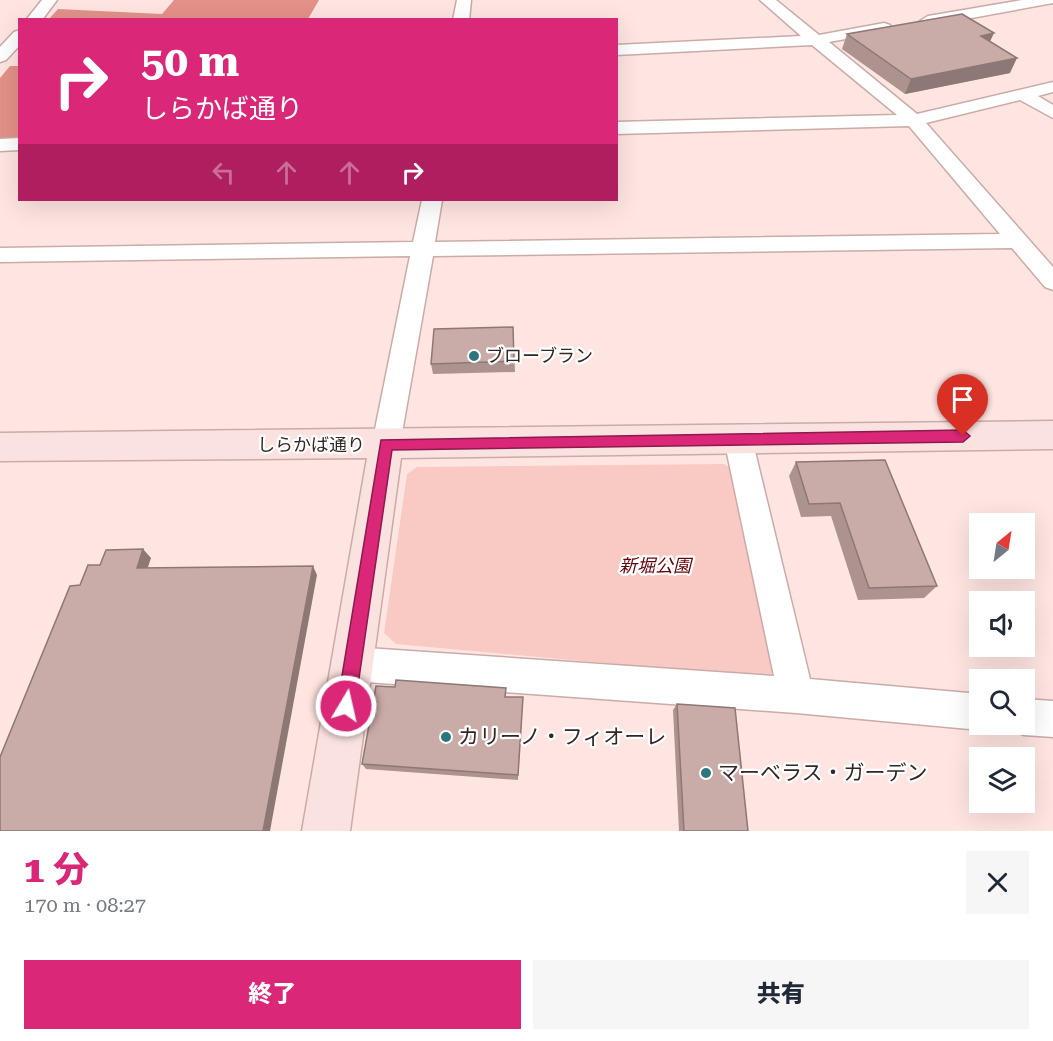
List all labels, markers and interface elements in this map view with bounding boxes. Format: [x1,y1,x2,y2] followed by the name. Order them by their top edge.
[141,37,239,86] text: 50 m
[42,42,120,120] icon: right
[141,93,303,125] text: しらかば通り
[207,156,240,189] icon: left
[270,156,303,189] icon: ahead
[333,156,366,189] icon: ahead
[396,156,429,189] icon: right
[486,345,593,366] place label: ブローブラン
[467,349,481,363] marker: ブローブラン
[937,374,988,436] pin
[946,383,979,416] icon: arrive
[257,434,365,455] street label: しらかば通り
[969,513,1035,579] north arrow
[969,513,1035,813] map controls
[619,555,694,576] park label: 新堀公園
[969,591,1035,657] button: sound
[969,669,1035,735] button: search
[314,674,378,738] position arrow
[458,725,666,749] place label: カリーノ・フィオーレ
[439,730,453,744] marker: カリーノ・フィオーレ
[969,747,1035,813] button: layers
[718,761,928,785] place label: マーベラス・ガーデン
[699,766,713,780] marker: マーベラス・ガーデン
[24,849,89,891] text: 1 分
[966,851,1029,914] button: close
[24,893,146,917] text: 170 m · 08:27
[24,960,521,1029] button: 終了
[533,960,1029,1029] button: 共有

